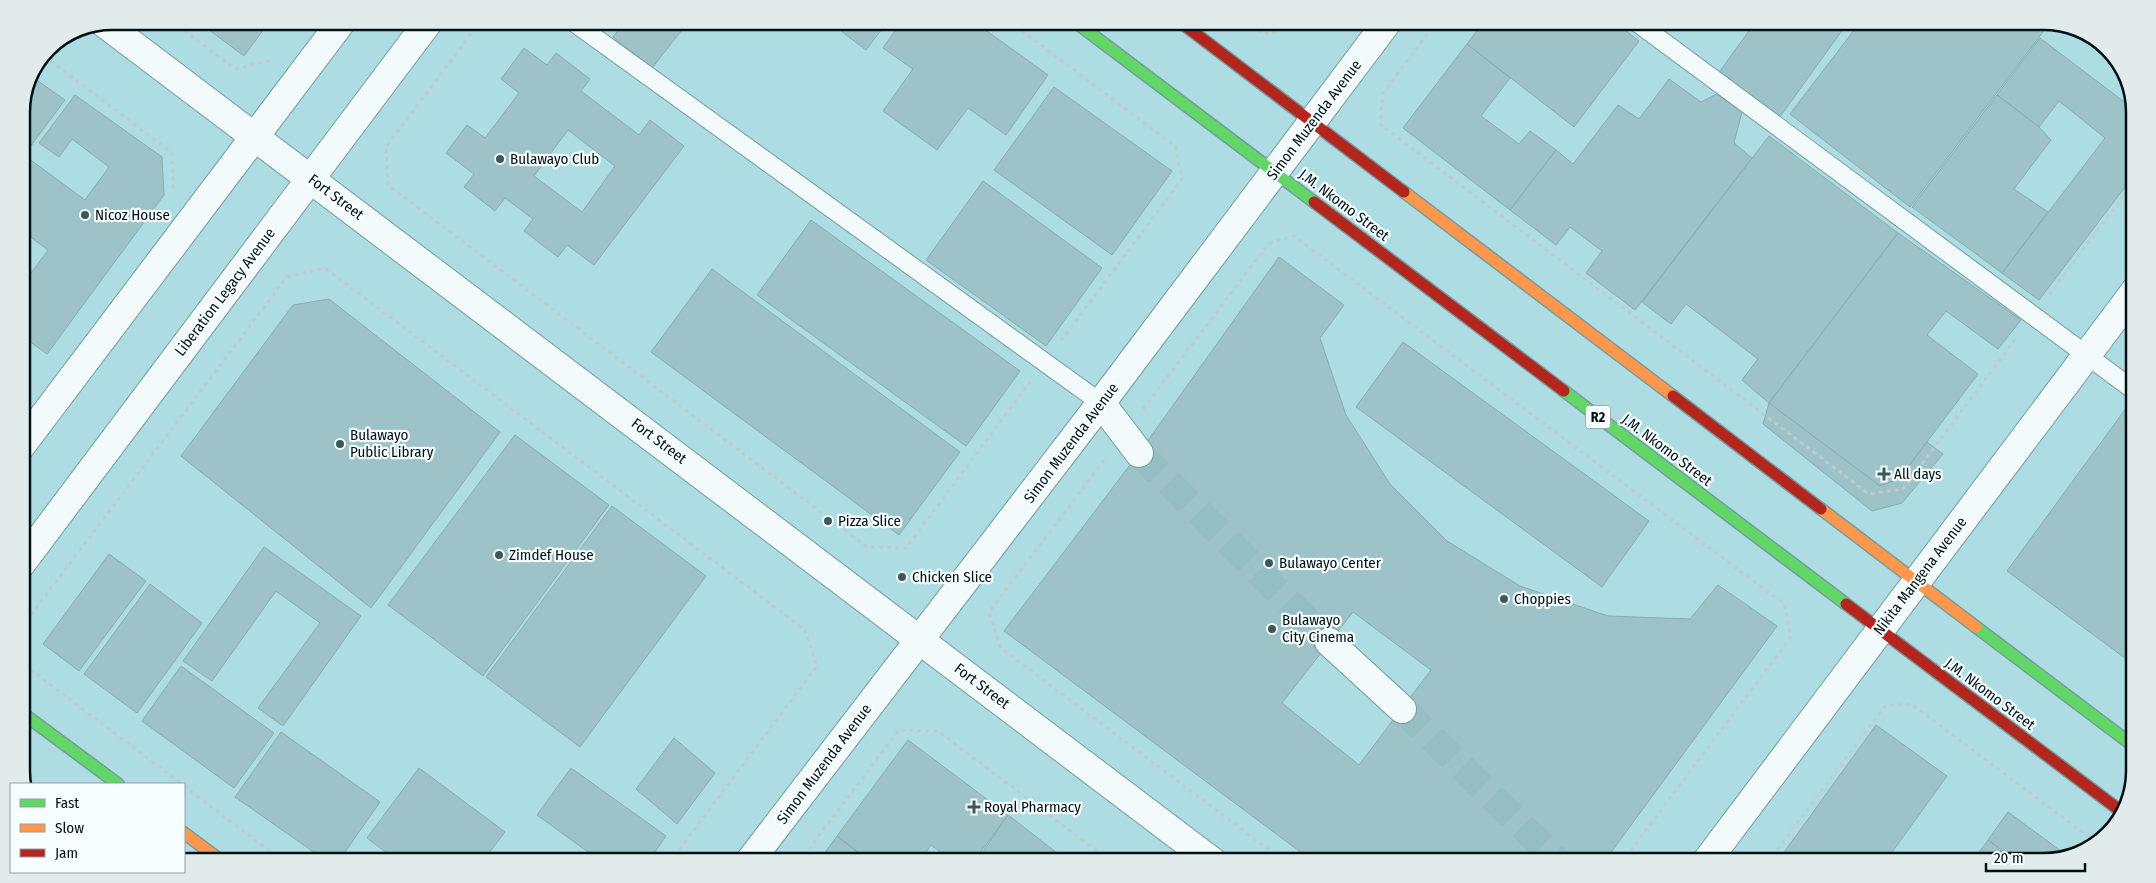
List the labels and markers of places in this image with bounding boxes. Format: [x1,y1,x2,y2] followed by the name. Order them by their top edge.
[510,150,599,168] place label: Bulawayo Club
[494,153,506,165] marker: Bulawayo Club
[95,206,170,224] place label: Nicoz House
[79,209,91,221] marker: Nicoz House
[350,426,434,461] place label: Bulawayo Public Library
[334,438,346,450] marker: Bulawayo Public Library
[1894,465,1942,483] place label: All days
[1878,468,1890,480] marker: All days
[838,512,901,530] place label: Pizza Slice
[822,515,834,527] marker: Pizza Slice
[509,546,594,564] place label: Zimdef House
[493,549,505,561] marker: Zimdef House
[1279,554,1382,572] place label: Bulawayo Center
[1263,557,1275,569] marker: Bulawayo Center
[912,568,992,586] place label: Chicken Slice
[896,571,908,583] marker: Chicken Slice
[1514,590,1571,608] place label: Choppies
[1498,593,1510,605] marker: Choppies
[1282,611,1354,646] place label: Bulawayo City Cinema
[1266,623,1278,635] marker: Bulawayo City Cinema
[984,798,1081,816] place label: Royal Pharmacy
[968,801,980,813] marker: Royal Pharmacy

